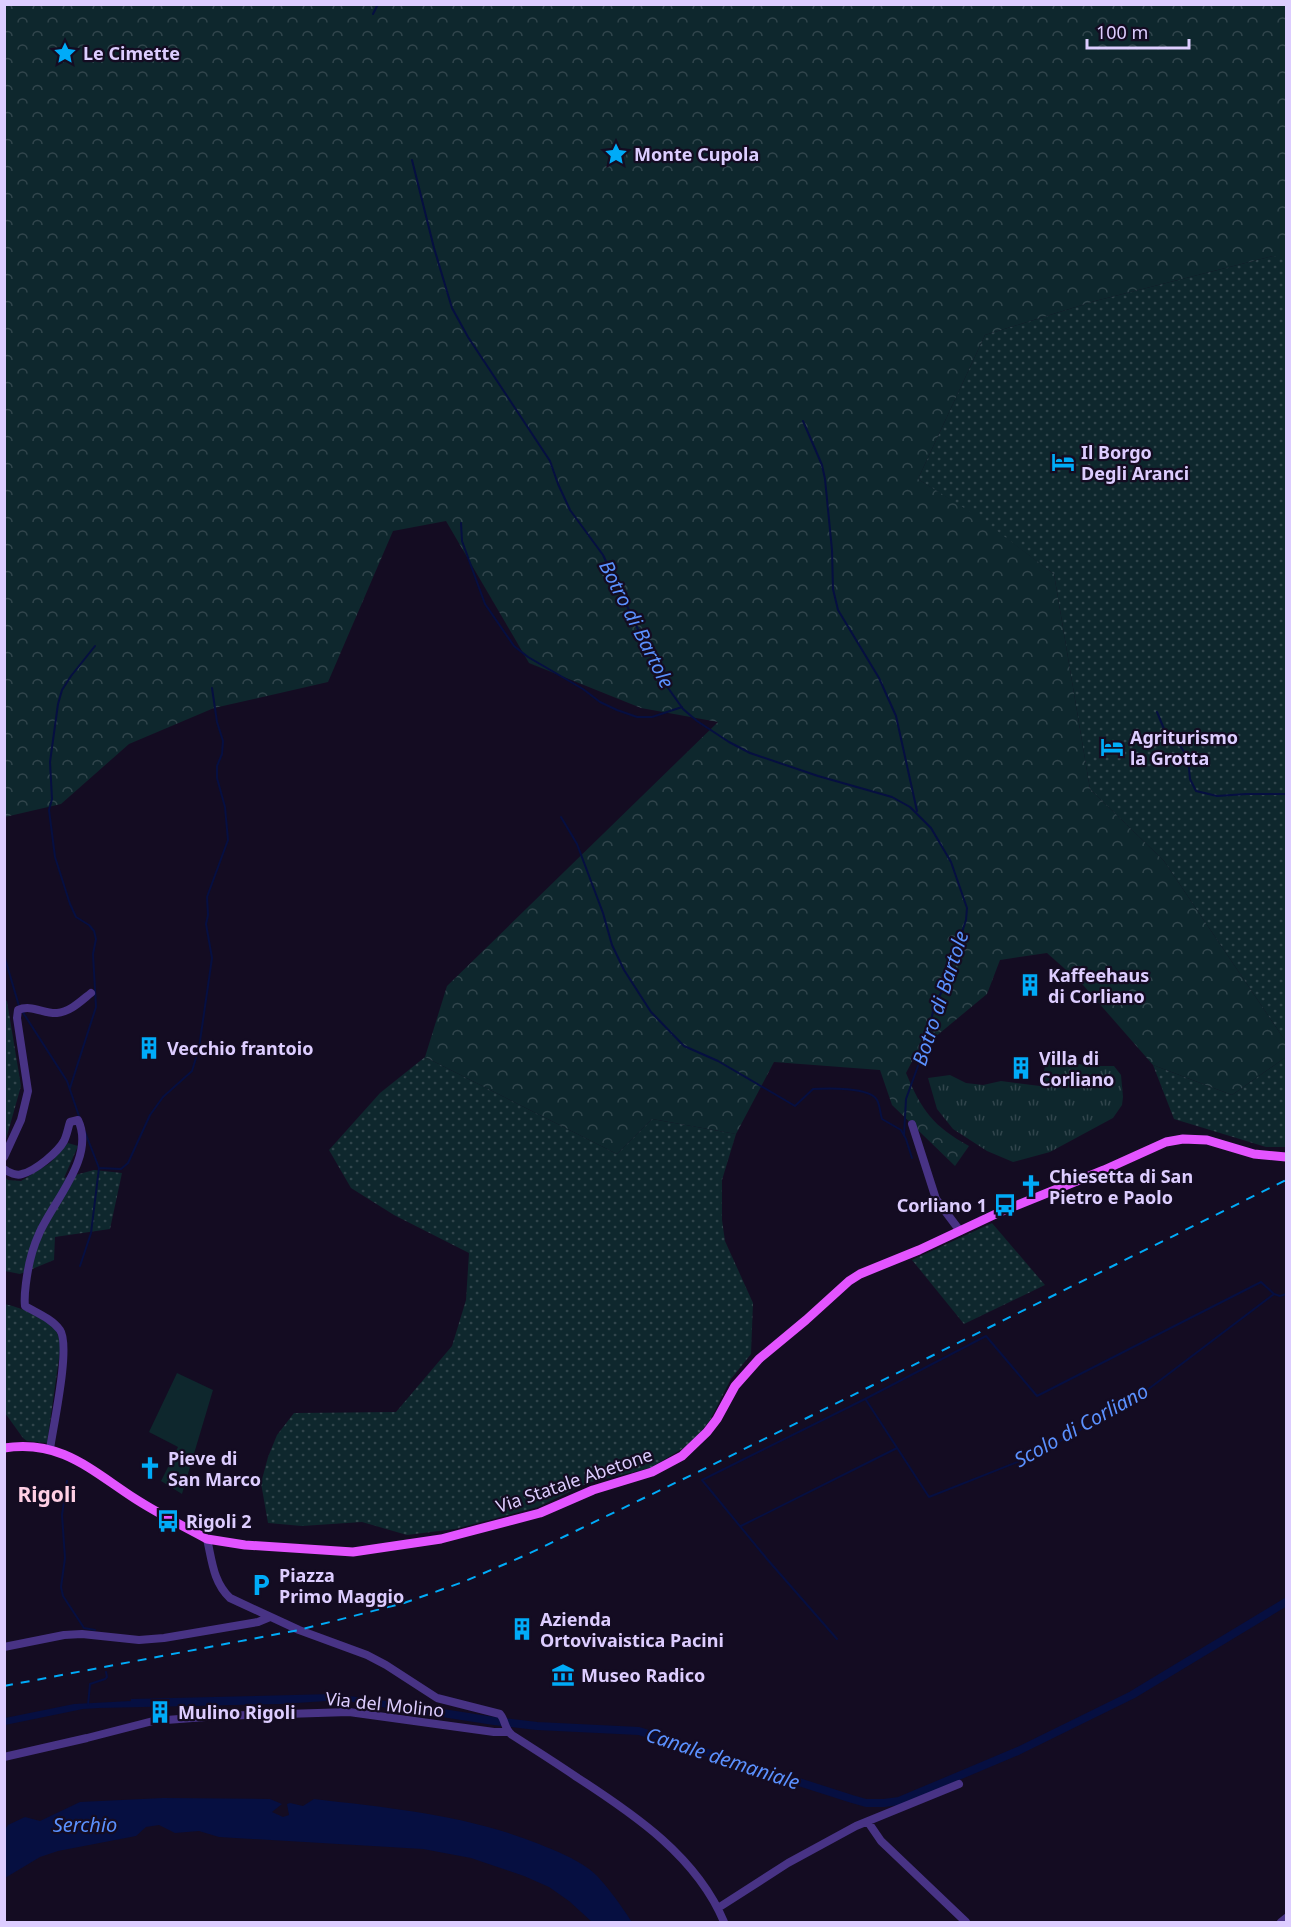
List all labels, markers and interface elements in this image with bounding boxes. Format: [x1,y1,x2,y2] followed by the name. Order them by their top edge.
[1087,12,1189,50] scale bar
[1096,20,1148,44] text: 100 m
[52,40,78,66] place icon: Le Cimette
[83,41,180,65] place label: Le Cimette
[603,141,629,167] place icon: Monte Cupola
[634,142,759,166] place label: Monte Cupola
[1081,440,1189,485] place label: Il Borgo Degli Aranci
[1050,449,1076,475] hotel icon: Il Borgo Degli Aranci
[593,555,681,693] water label: Botro di Bartole
[1130,725,1238,770] place label: Agriturismo la Grotta
[1099,734,1125,760] hotel icon: Agriturismo la Grotta
[905,927,975,1069] water label: Botro di Bartole
[1048,963,1149,1008] place label: Kaffeehaus di Corliano
[1017,972,1043,998] building icon: Kaffeehaus di Corliano
[136,1035,162,1061] building icon: Vecchio frantoio
[167,1036,314,1060] place label: Vecchio frantoio
[1039,1046,1114,1091] place label: Villa di Corliano
[1008,1055,1034,1081] building icon: Villa di Corliano
[1049,1164,1193,1209] place label: Chiesetta di San Pietro e Paolo
[1018,1173,1044,1199] church icon: Chiesetta di San Pietro e Paolo
[992,1192,1018,1218] bus stop icon: Corliano 1
[897,1193,987,1217] place label: Corliano 1
[1009,1377,1153,1473] water label: Scolo di Corliano
[492,1442,656,1518] street label: Via Statale Abetone
[168,1446,261,1491] place label: Pieve di San Marco
[137,1455,163,1481] church icon: Pieve di San Marco
[18,1480,77,1508] district label: Rigoli
[155,1508,181,1534] bus stop icon: Rigoli 2
[186,1509,252,1533] place label: Rigoli 2
[279,1563,404,1608] place label: Piazza Primo Maggio
[248,1572,274,1598] parking icon: Piazza Primo Maggio
[540,1607,724,1652] place label: Azienda Ortovivaistica Pacini
[509,1616,535,1642] building icon: Azienda Ortovivaistica Pacini
[550,1662,576,1688] museum icon: Museo Radico
[581,1663,705,1687] place label: Museo Radico
[324,1686,446,1722] street label: Via del Molino
[147,1699,173,1725] building icon: Mulino Rigoli
[178,1700,296,1724] place label: Mulino Rigoli
[643,1720,803,1796] water label: Canale demaniale
[53,1811,117,1838] water label: Serchio

